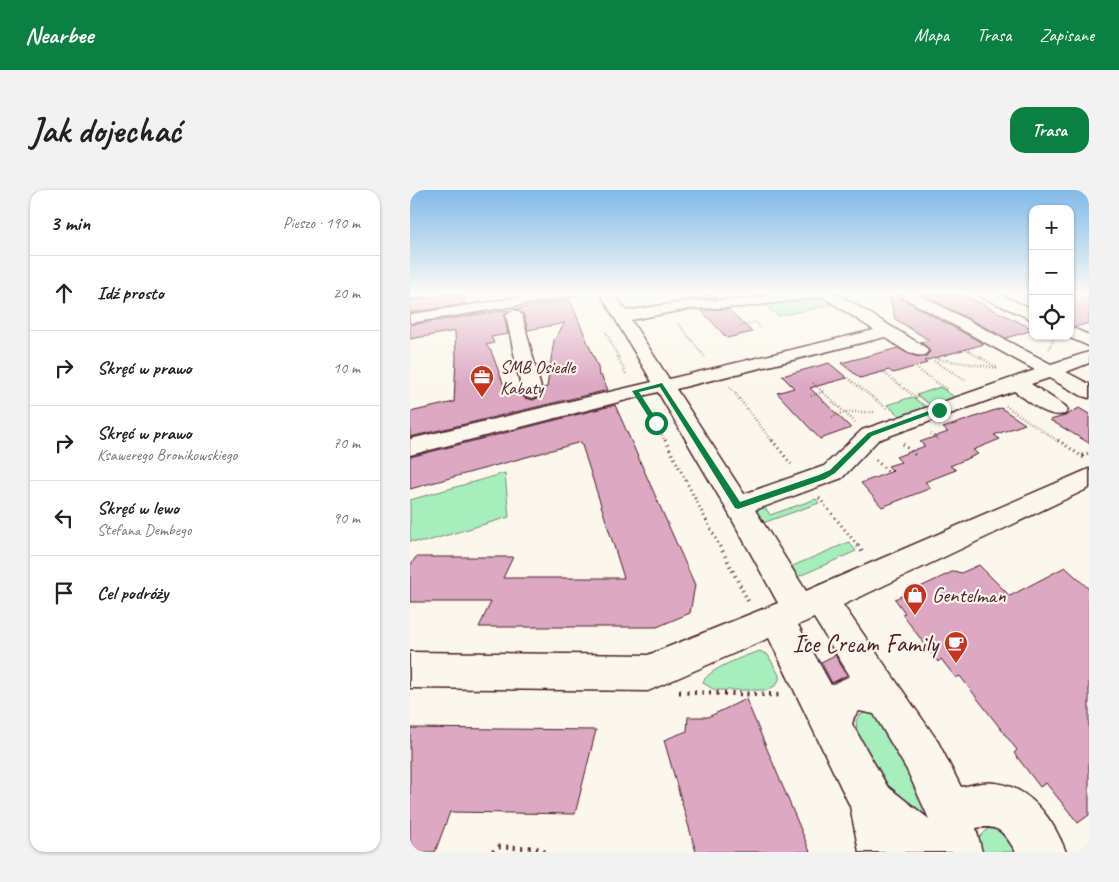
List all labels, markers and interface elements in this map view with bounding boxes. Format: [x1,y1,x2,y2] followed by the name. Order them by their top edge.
[25,20,93,50] text: Nearbee
[914,24,949,46] text: Mapa
[977,24,1011,46] text: Trasa
[1039,24,1094,46] text: Zapisane
[1010,107,1089,153] button: Trasa
[30,108,181,153] text: Jak dojechać
[1029,205,1074,340] map controls
[1029,205,1074,250] button: +
[50,210,90,236] text: 3 min
[283,213,360,233] text: Pieszo · 190 m
[1029,250,1074,295] button: −
[50,279,78,307] icon: ahead
[97,281,164,305] text: Idź prosto
[333,283,360,303] text: 20 m
[1029,295,1074,340] button: locate
[50,354,78,382] icon: right
[97,356,192,380] text: Skręć w prawo
[500,356,576,399] place label: SMB Osiedle Kabaty
[333,358,360,378] text: 10 m
[469,364,495,398] office icon: SMB Osiedle Kabaty
[928,399,951,422] route end
[645,412,668,435] route start
[97,421,192,445] text: Skręć w prawo
[50,429,78,457] icon: right
[333,433,360,453] text: 70 m
[97,445,237,465] text: Ksawerego Bronikowskiego
[97,496,179,520] text: Skręć w lewo
[50,504,78,532] icon: left
[333,508,360,528] text: 90 m
[97,520,191,540] text: Stefana Dembego
[50,579,78,607] icon: arrive
[97,581,168,605] text: Cel podróży
[902,582,928,616] shop icon: Gentelman
[932,582,1006,608] place label: Gentelman
[792,628,940,660] place label: Ice Cream Family
[943,630,969,664] cafe icon: Ice Cream Family

